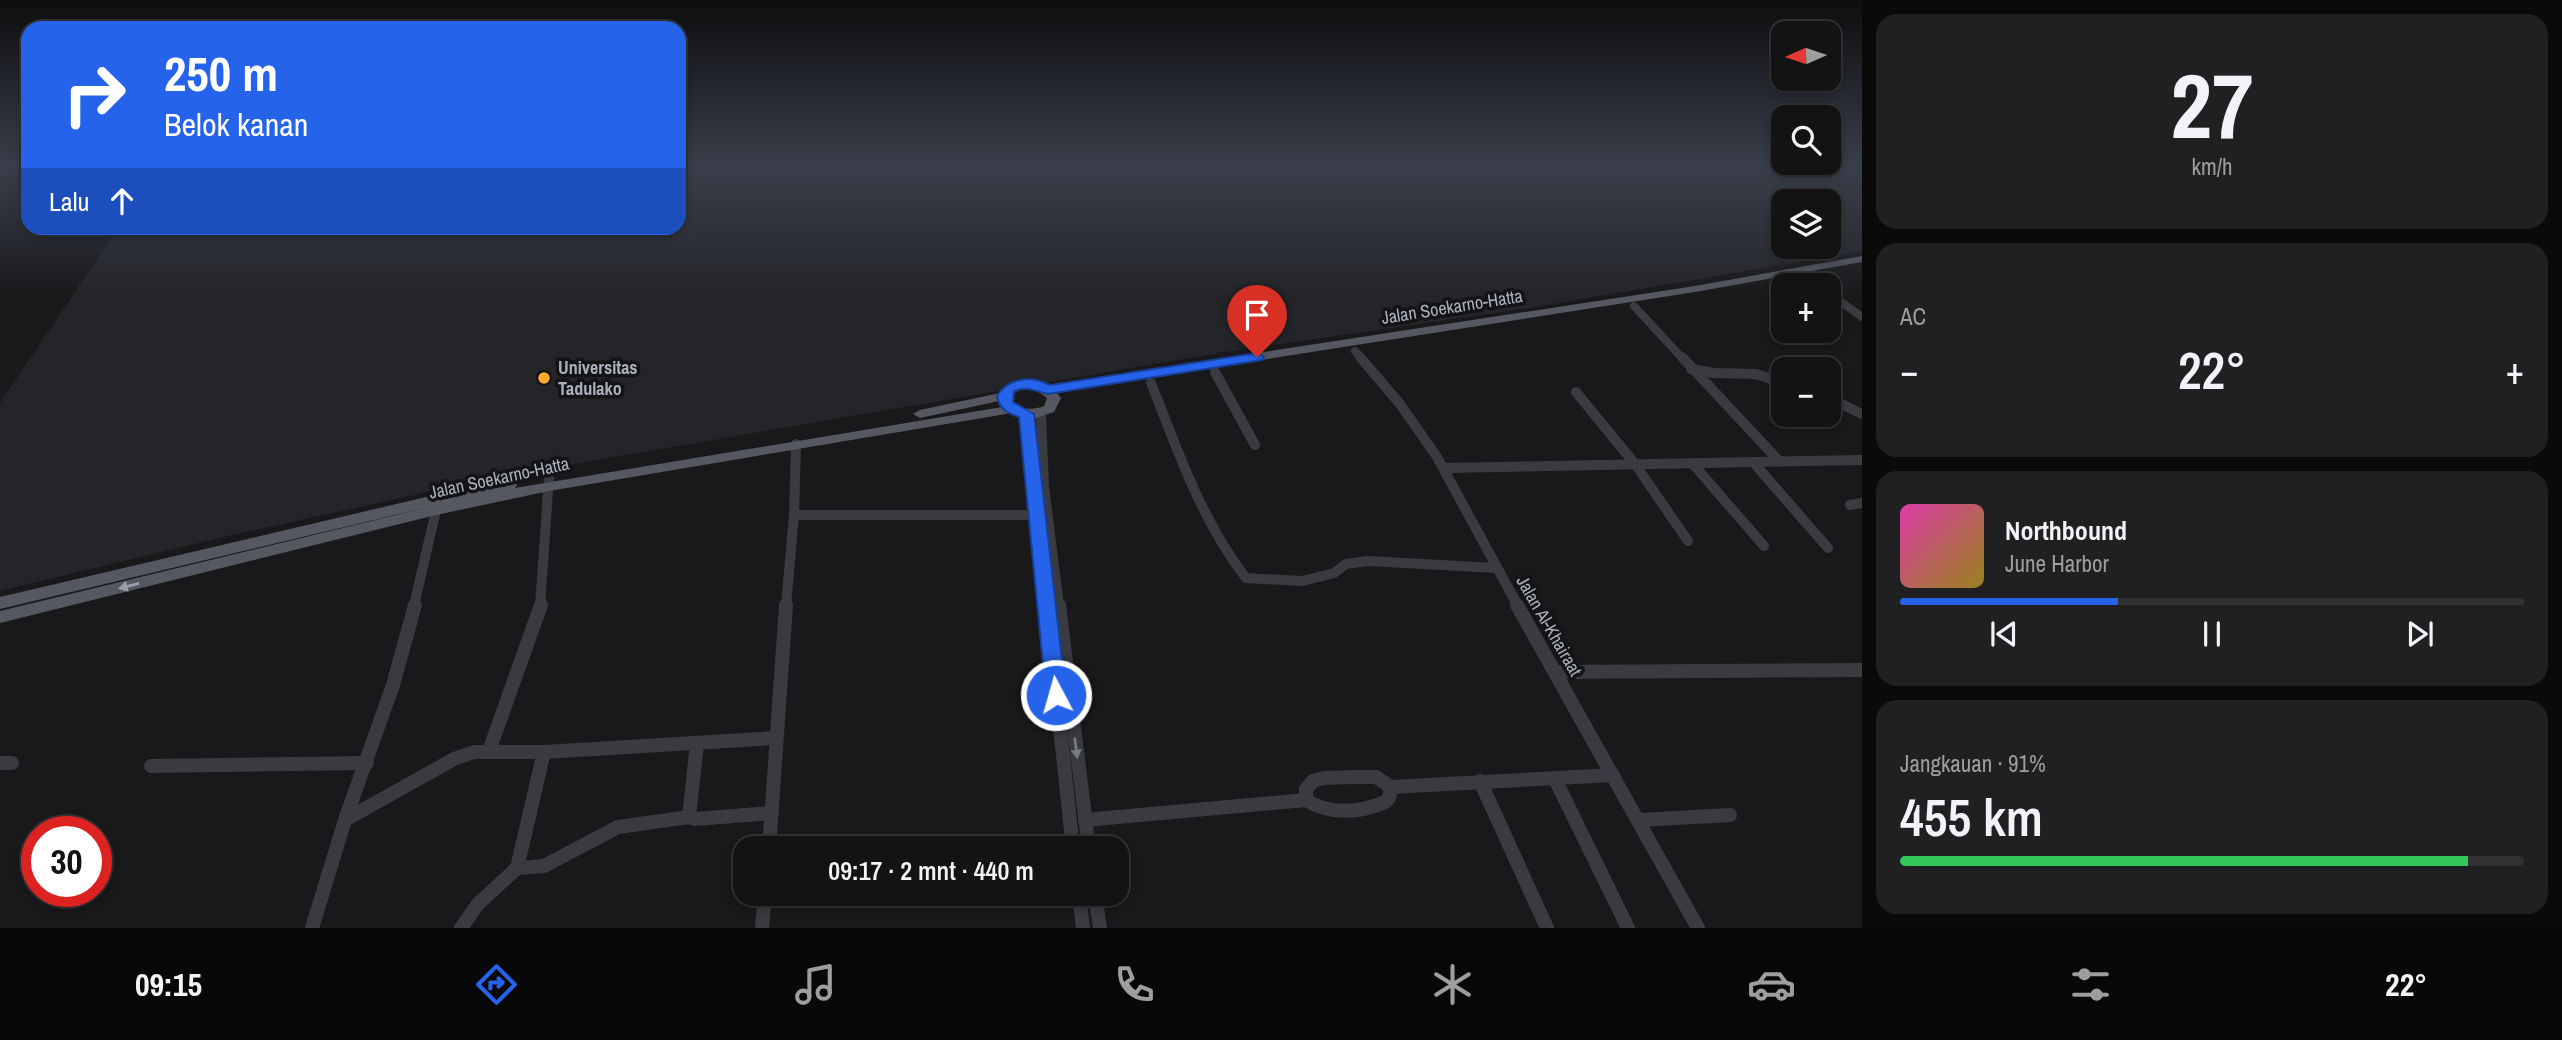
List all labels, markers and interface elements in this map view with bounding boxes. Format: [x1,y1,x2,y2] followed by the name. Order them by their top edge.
[1771,21,1841,91] north arrow
[1771,21,1841,427] map controls
[164,40,278,106] text: 250 m
[2171,44,2254,166] text: 27
[49,49,140,140] icon: right
[164,103,308,146] text: Belok kanan
[1771,105,1841,175] button: search
[2192,151,2232,182] text: km/h
[103,182,141,220] icon: ahead
[49,184,89,219] text: Lalu
[1771,189,1841,259] button: layers
[1771,273,1841,343] button: +
[1379,283,1524,330] street label: Jalan Soekarno-Hatta
[1227,285,1287,357] pin
[1238,296,1276,334] icon: arrive
[1900,301,1926,332] text: AC
[2178,335,2246,405] text: 22°
[1900,345,1918,396] text: −
[2506,345,2524,396] text: +
[558,355,638,401] place label: Universitas Tadulako
[1771,357,1841,427] button: −
[536,370,552,386] marker: Universitas Tadulako
[426,450,571,505] street label: Jalan Soekarno-Hatta
[2005,513,2127,548] text: Northbound
[2005,548,2109,579] text: June Harbor
[1511,571,1588,681] street label: Jalan Al-Khairaat
[118,581,140,592] one-way arrow
[1985,615,2023,653] icon: previous
[2193,615,2231,653] icon: pause
[2401,615,2439,653] icon: next
[1019,658,1093,732] position arrow
[1071,738,1082,760] one-way arrow
[1900,748,2046,779] text: Jangkauan · 91%
[1900,782,2043,852] text: 455 km
[21,816,112,907] speed limit sign: 30
[828,853,1034,888] text: 09:17 · 2 mnt · 440 m
[472,960,521,1009] icon: directions
[791,960,840,1009] icon: music
[1110,960,1159,1009] icon: phone
[1428,960,1477,1009] icon: climate
[1747,960,1796,1009] icon: car
[2066,960,2115,1009] icon: filters
[135,963,202,1006] text: 09:15
[2385,963,2427,1006] text: 22°

